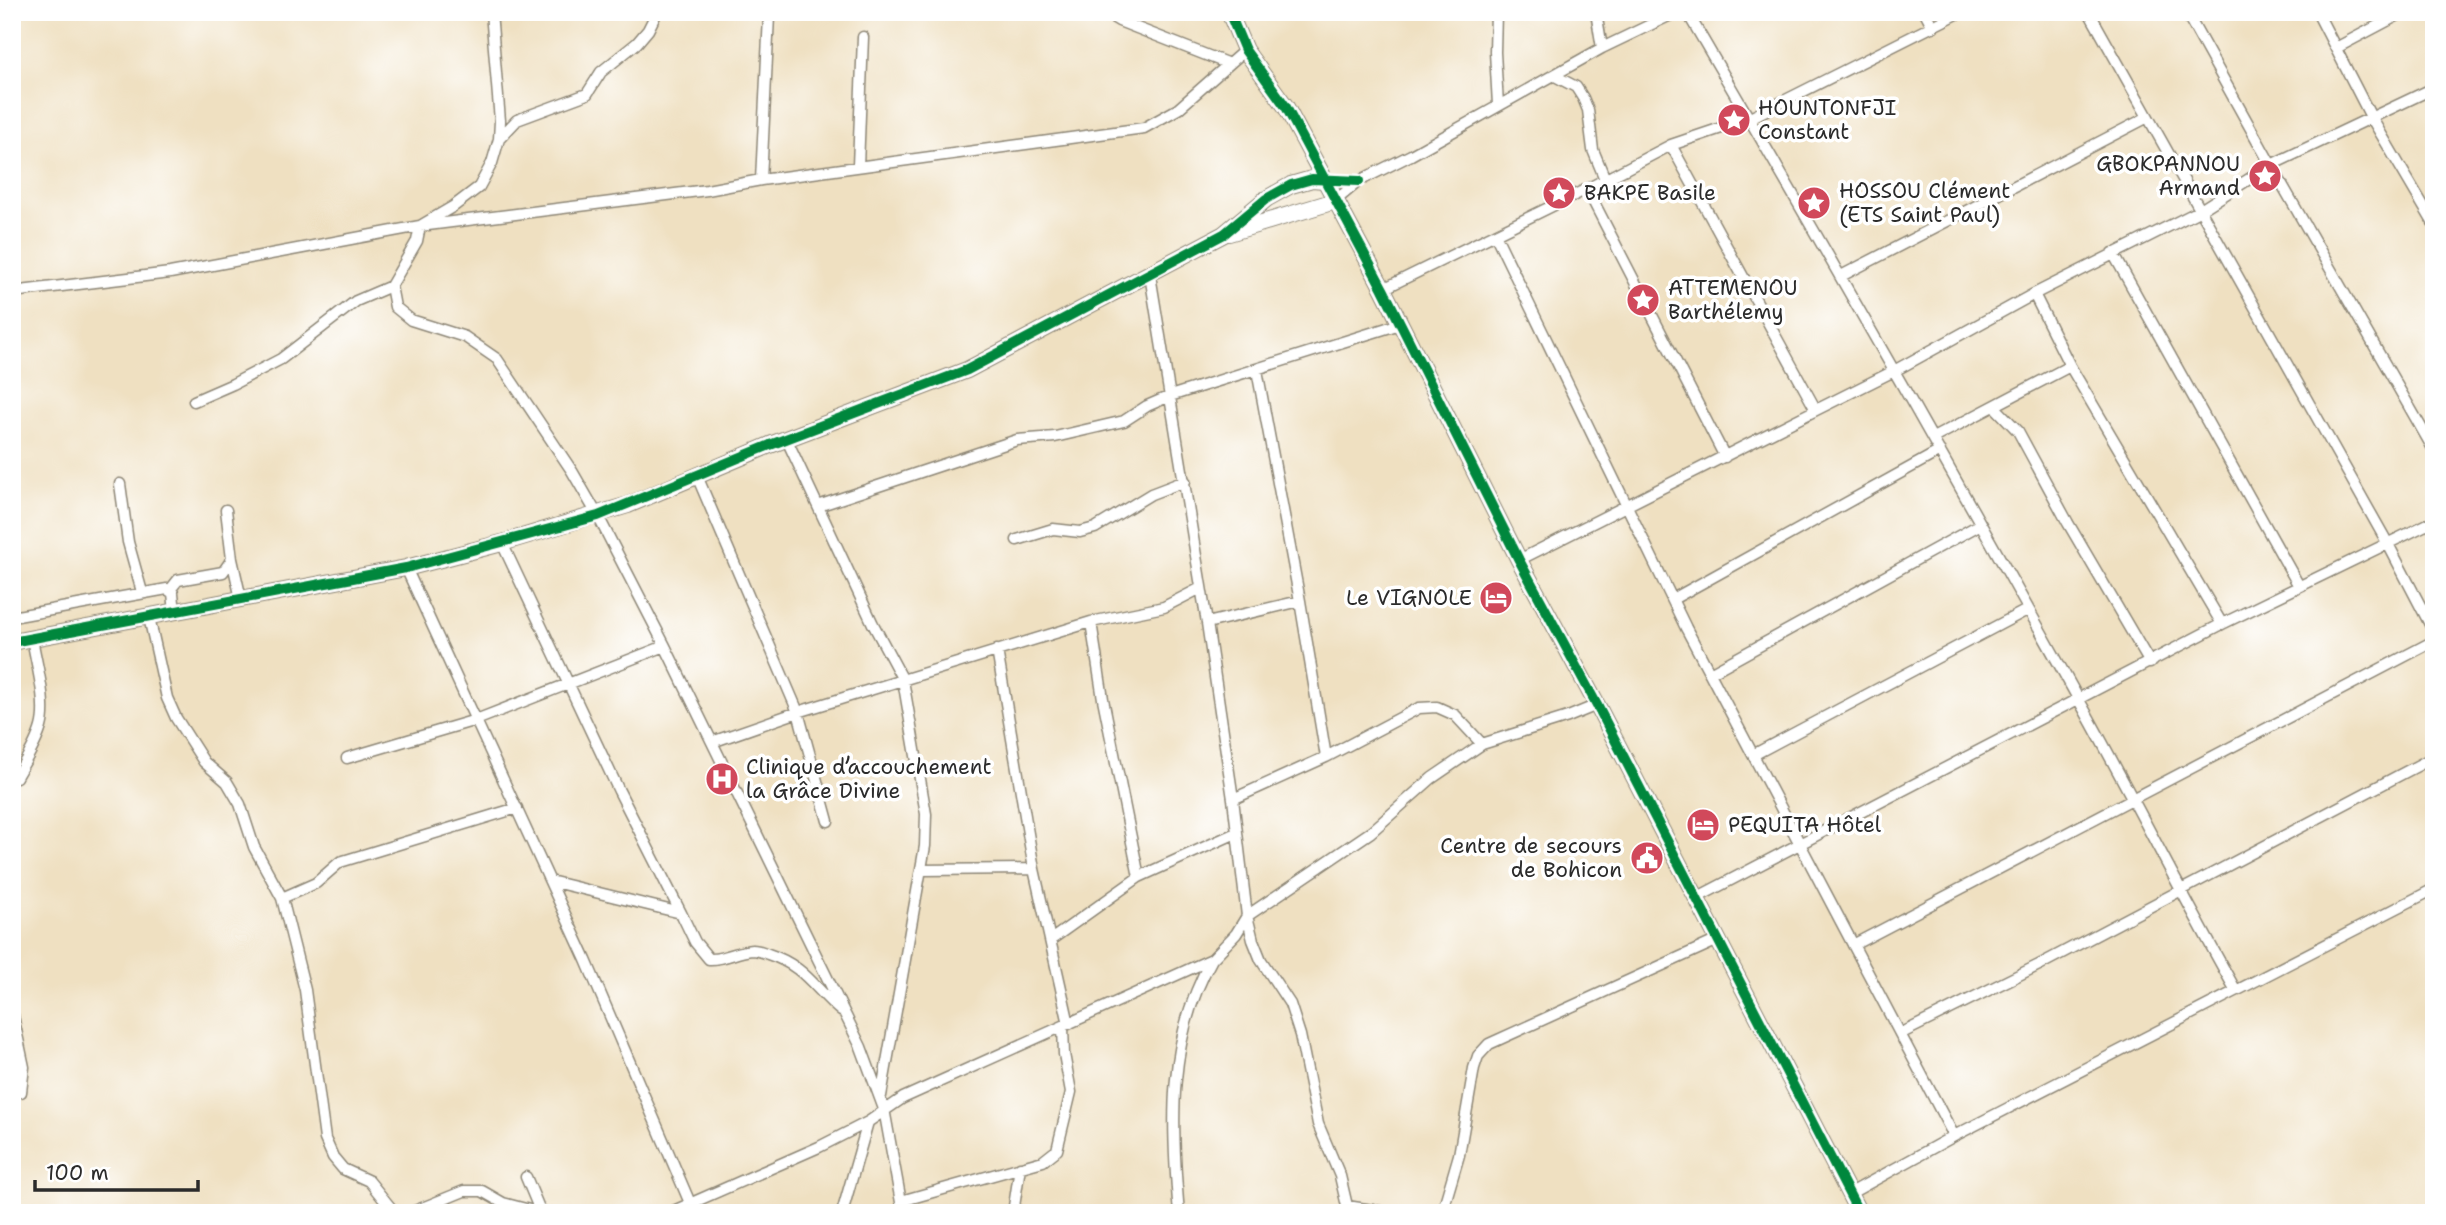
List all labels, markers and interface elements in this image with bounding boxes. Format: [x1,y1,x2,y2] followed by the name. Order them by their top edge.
[1758,94,1896,146] place label: HOUNTONFJI Constant
[1715,101,1753,139] place icon: HOUNTONFJI Constant
[2096,150,2240,202] place label: GBOKPANNOU Armand
[2246,157,2284,195] place icon: GBOKPANNOU Armand
[1540,174,1578,212] place icon: BAKPE Basile
[1839,177,2010,229] place label: HOSSOU Clément (ETS Saint Paul)
[1584,179,1716,207] place label: BAKPE Basile
[1795,184,1833,222] place icon: HOSSOU Clément (ETS Saint Paul)
[1668,274,1798,326] place label: ATTEMENOU Barthélemy
[1624,281,1662,319] place icon: ATTEMENOU Barthélemy
[1477,579,1515,617] hotel icon: Le VIGNOLE
[1346,584,1472,612] place label: Le VIGNOLE
[746,753,992,805] place label: Clinique d’accouchement la Grâce Divine
[703,760,741,798] hospital icon: Clinique d’accouchement la Grâce Divine
[1684,806,1722,844] hotel icon: PEQUITA Hôtel
[1728,811,1882,839] place label: PEQUITA Hôtel
[1440,832,1622,884] place label: Centre de secours de Bohicon
[1628,839,1666,877] public building icon: Centre de secours de Bohicon
[35,1148,198,1192] scale bar
[46,1159,109,1187] text: 100 m

